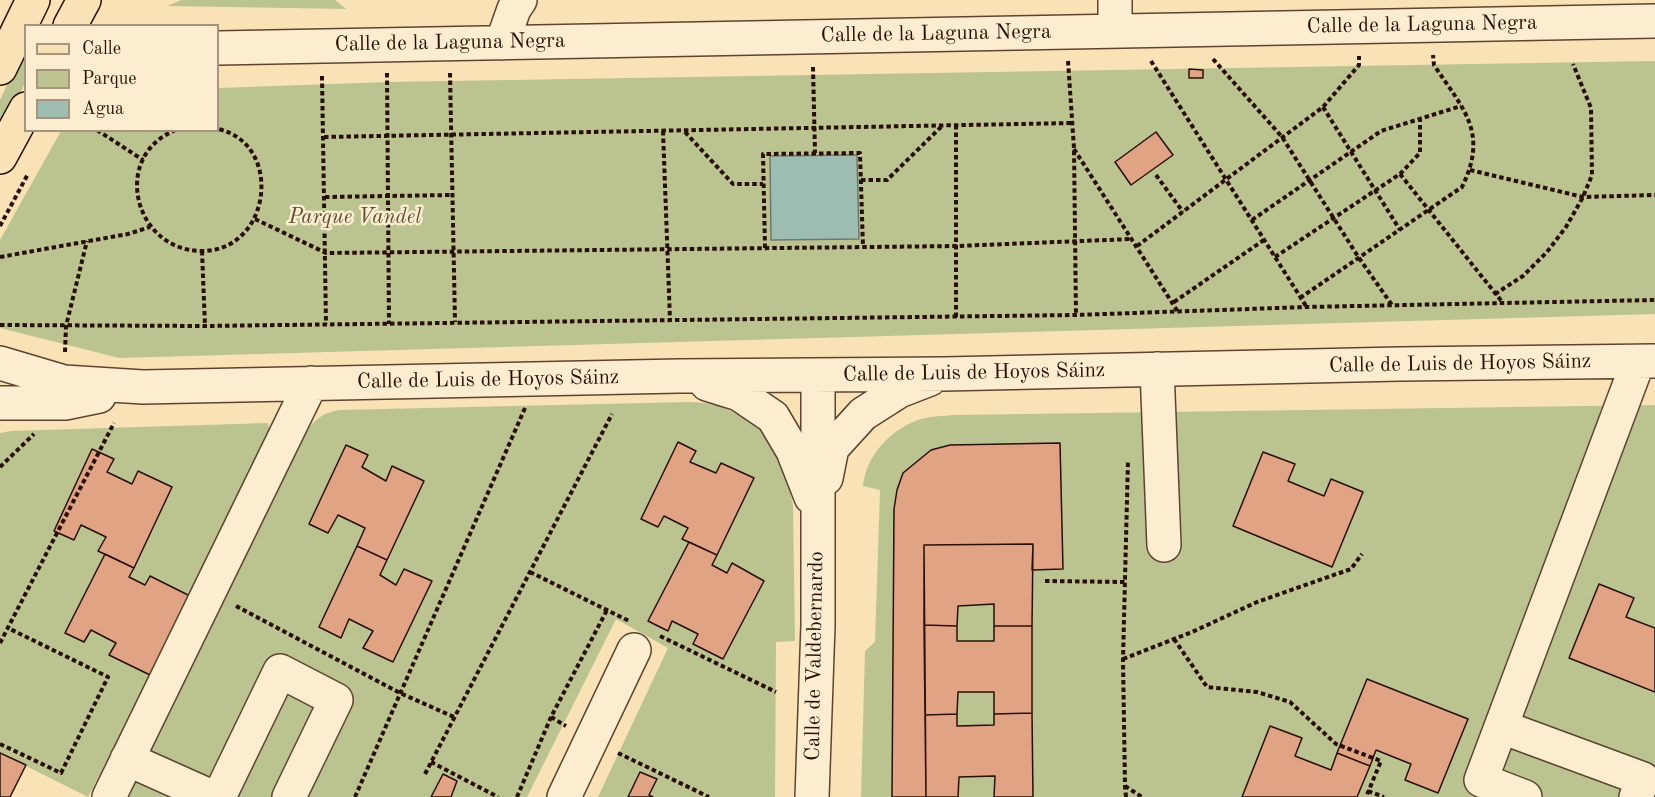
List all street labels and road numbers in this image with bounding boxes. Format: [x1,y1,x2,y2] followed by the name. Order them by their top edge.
[1307,10,1537,40] street label: Calle de la Laguna Negra
[821,19,1051,49] street label: Calle de la Laguna Negra
[335,28,565,58] street label: Calle de la Laguna Negra
[1329,349,1591,379] street label: Calle de Luis de Hoyos Sáinz
[843,358,1105,388] street label: Calle de Luis de Hoyos Sáinz
[357,365,619,395] street label: Calle de Luis de Hoyos Sáinz
[801,551,829,761] street label: Calle de Valdebernardo

